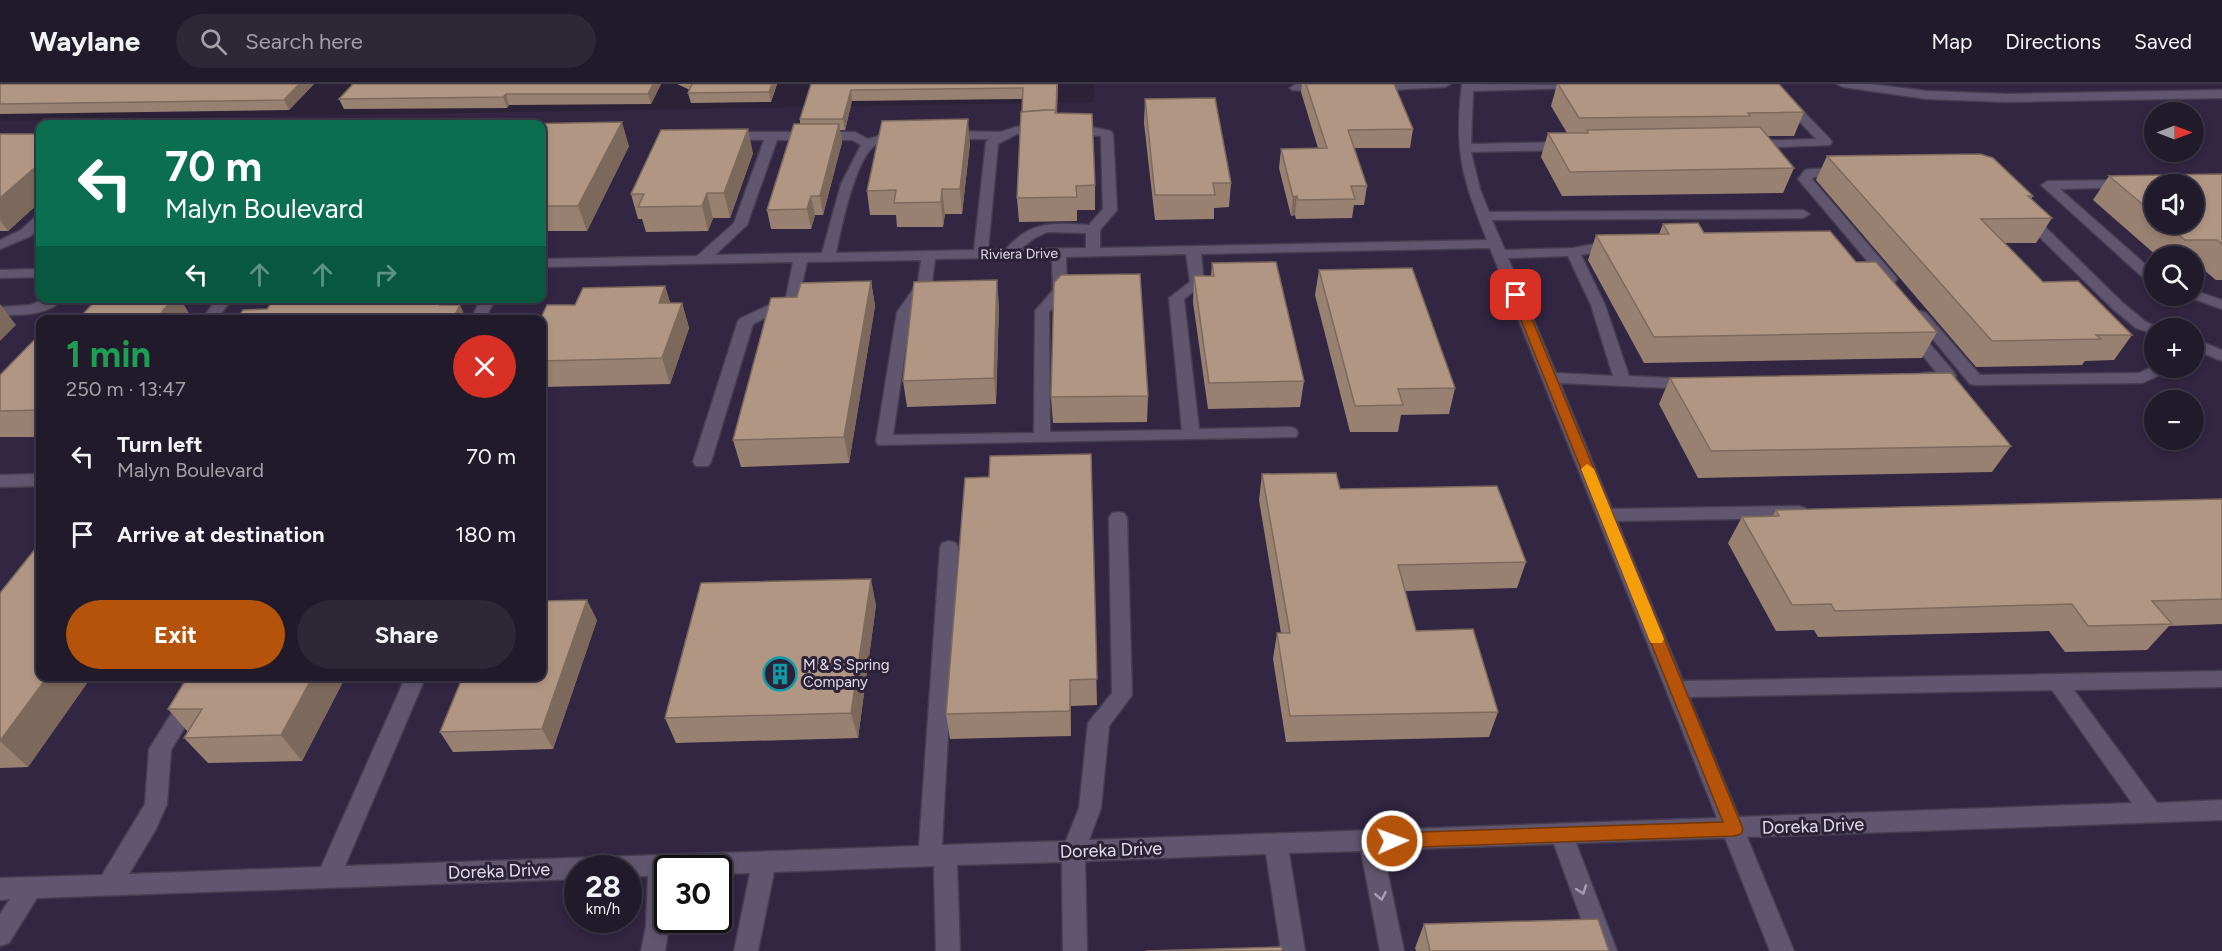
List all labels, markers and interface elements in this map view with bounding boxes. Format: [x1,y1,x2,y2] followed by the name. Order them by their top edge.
[176,14,596,68] search box
[30,24,140,58] text: Waylane
[197,25,230,58] icon: search
[245,28,363,55] text: Search here
[1931,29,1972,54] text: Map
[2005,29,2101,54] text: Directions
[2134,29,2192,54] text: Saved
[2144,102,2204,162] north arrow
[2144,102,2204,450] map controls
[165,141,262,192] text: 70 m
[66,144,144,222] icon: left
[2144,174,2204,234] button: sound
[165,192,363,225] text: Malyn Boulevard
[980,245,1058,263] street label: Riviera Drive
[2144,246,2204,306] button: search
[180,258,213,291] icon: left
[243,258,276,291] icon: ahead
[306,258,339,291] icon: ahead
[369,258,402,291] icon: right
[1490,269,1541,320] pin
[1499,278,1532,311] icon: arrive
[2144,318,2204,378] button: +
[66,333,151,376] text: 1 min
[453,335,516,398] button: close
[66,377,186,401] text: 250 m · 13:47
[2144,390,2204,450] button: −
[117,431,203,458] text: Turn left
[66,440,99,473] icon: left
[466,443,516,470] text: 70 m
[117,458,264,482] text: Malyn Boulevard
[66,518,99,551] icon: arrive
[117,521,325,548] text: Arrive at destination
[455,521,516,548] text: 180 m
[66,600,285,669] button: Exit
[297,600,516,669] button: Share
[762,656,798,692] building icon: M & S Spring Company
[803,656,889,691] place label: M & S Spring Company
[1360,809,1424,873] position arrow
[1761,813,1865,839] street label: Doreka Drive
[1059,837,1163,863] street label: Doreka Drive
[654,855,732,933] speed limit sign: 30
[447,858,551,884] street label: Doreka Drive
[585,868,621,905] text: 28
[1575,884,1588,895] one-way arrow
[1374,891,1387,901] one-way arrow
[586,900,620,918] text: km/h

